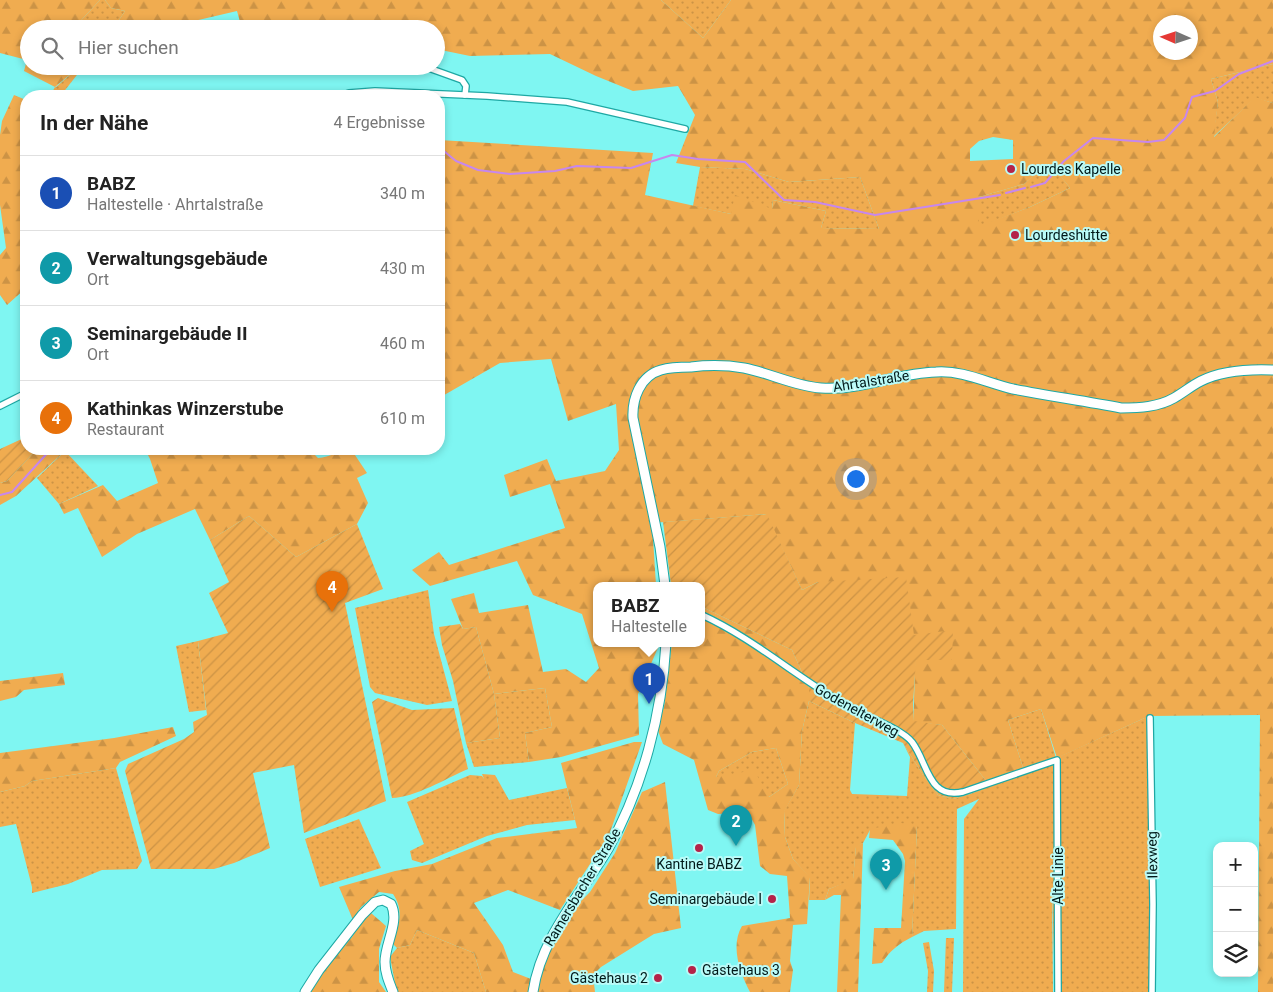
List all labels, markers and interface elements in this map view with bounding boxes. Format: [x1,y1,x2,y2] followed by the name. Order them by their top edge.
[1153,15,1198,60] north arrow
[20,20,445,75] search box
[38,34,66,62] icon: search
[78,36,179,59] text: Hier suchen
[40,111,148,135] text: In der Nähe
[333,113,425,132] text: 4 Ergebnisse
[1021,161,1121,177] place label: Lourdes Kapelle
[1005,163,1017,175] marker: Lourdes Kapelle
[87,172,136,195] text: BABZ
[51,184,61,203] text: 1
[380,184,425,203] text: 340 m
[87,195,263,214] text: Haltestelle · Ahrtalstraße
[1025,227,1107,243] place label: Lourdeshütte
[1009,229,1021,241] marker: Lourdeshütte
[87,247,267,270] text: Verwaltungsgebäude
[51,259,61,278] text: 2
[380,259,425,278] text: 430 m
[87,270,109,289] text: Ort
[87,322,247,345] text: Seminargebäude II
[51,334,61,353] text: 3
[380,334,425,353] text: 460 m
[87,345,109,364] text: Ort
[832,367,910,395] street label: Ahrtalstraße
[87,397,284,420] text: Kathinkas Winzerstube
[51,409,61,428] text: 4
[380,409,425,428] text: 610 m
[87,420,164,439] text: Restaurant
[843,466,869,492] your location
[316,571,348,612] pin: 4
[593,582,705,647] popup
[611,594,660,617] text: BABZ
[611,617,687,636] text: Haltestelle
[633,663,665,704] pin: 1
[812,680,902,740] street label: Godenelterweg
[720,805,752,846] pin: 2
[540,825,624,949] street label: Ramersbacher Straße
[1144,831,1160,879] street label: Ilexweg
[693,842,705,854] marker: Kantine BABZ
[1213,842,1258,977] map controls
[1213,842,1258,887] button: +
[1050,847,1066,905] street label: Alte Linie
[870,849,902,890] pin: 3
[656,856,742,872] place label: Kantine BABZ
[1213,887,1258,932] button: −
[650,891,762,907] place label: Seminargebäude I
[766,893,778,905] marker: Seminargebäude I
[1213,932,1258,977] button: layers
[702,962,780,978] place label: Gästehaus 3
[686,964,698,976] marker: Gästehaus 3
[570,970,648,986] place label: Gästehaus 2
[652,972,664,984] marker: Gästehaus 2

